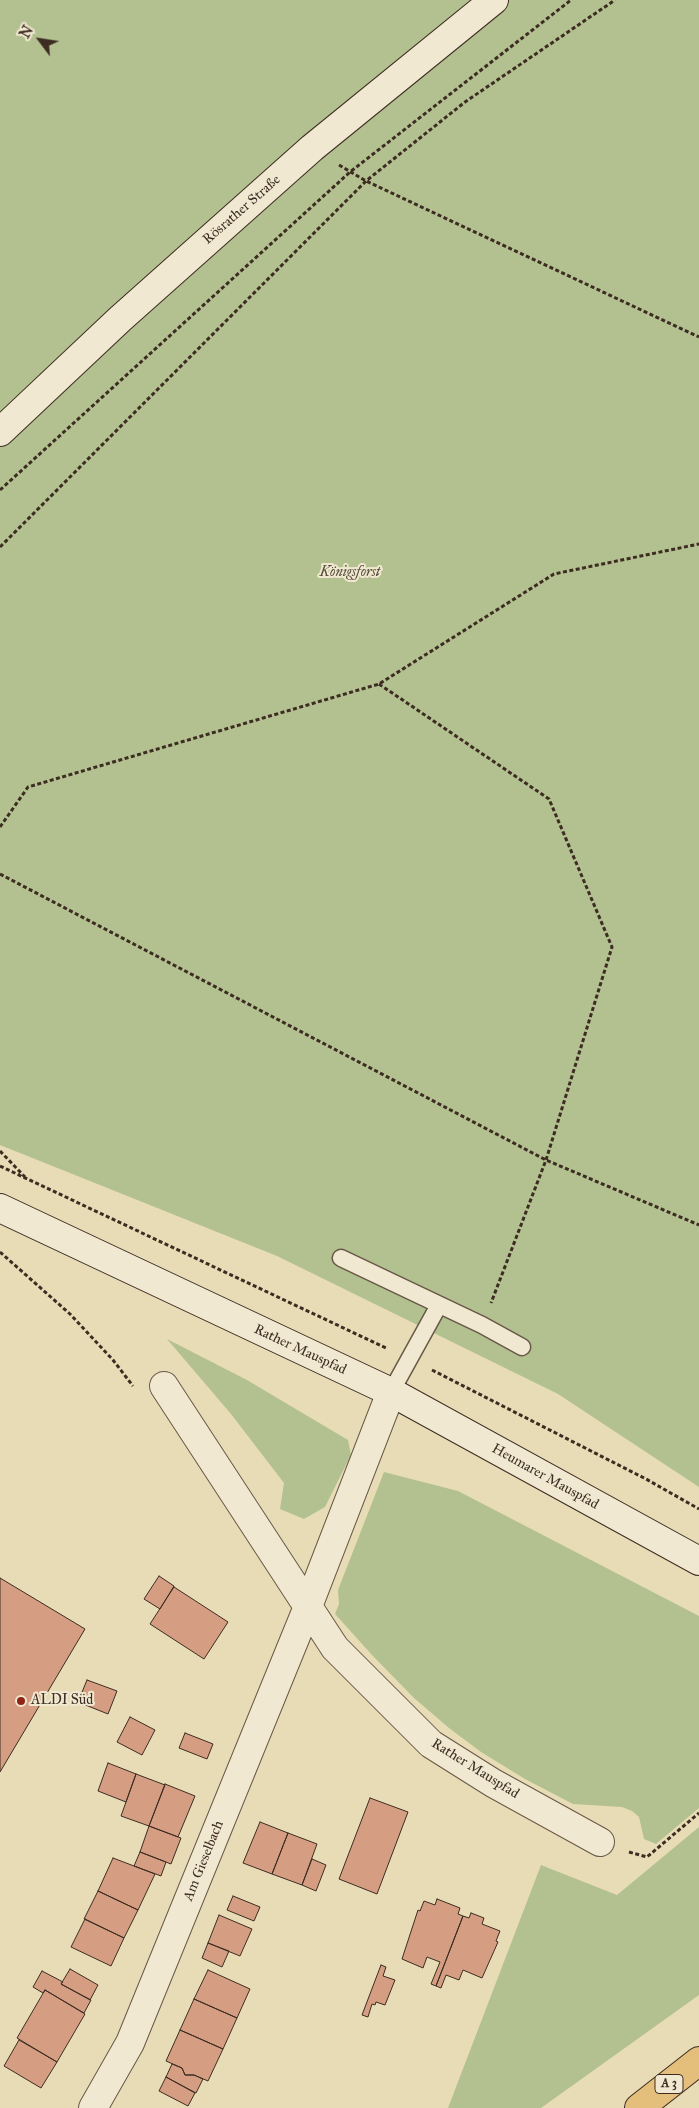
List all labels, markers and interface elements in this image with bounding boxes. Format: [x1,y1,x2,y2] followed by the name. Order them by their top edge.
[15,15,65,65] north arrow
[16,23,37,41] text: N
[200,172,284,248] street label: Rösrather Straße
[320,565,380,581] park label: Königsforst
[251,1321,349,1379] street label: Rather Mauspfad
[489,1441,601,1513] street label: Heumarer Mauspfad
[31,1693,93,1709] place label: ALDI Süd
[15,1695,27,1707] marker: ALDI Süd
[428,1735,522,1803] street label: Rather Mauspfad
[180,1818,228,1904] street label: Am Gieselbach
[655,2074,683,2094] road number: A 3

